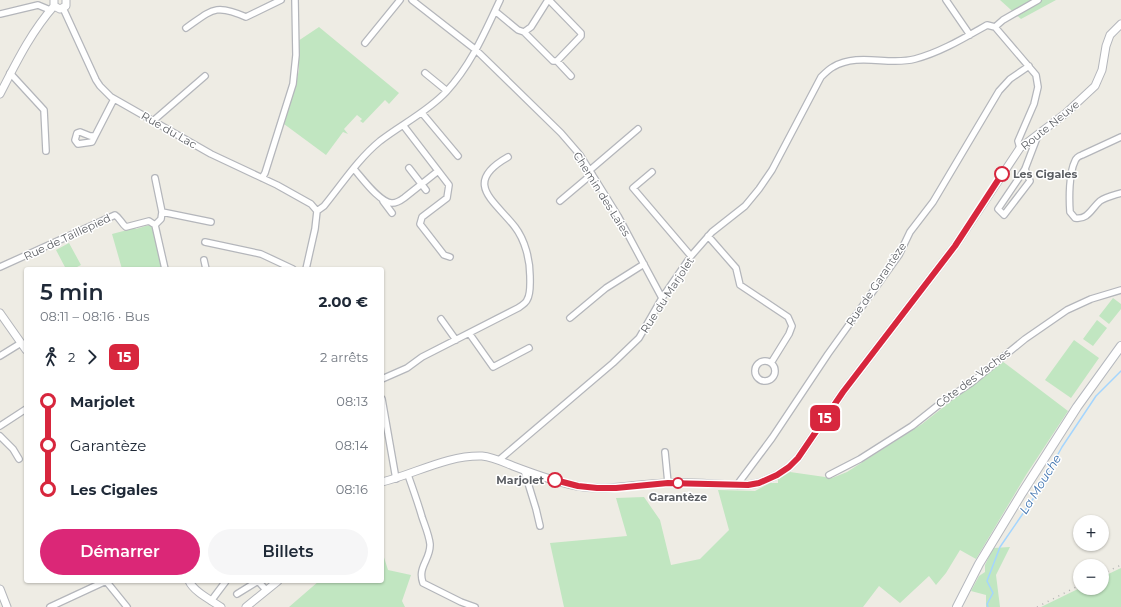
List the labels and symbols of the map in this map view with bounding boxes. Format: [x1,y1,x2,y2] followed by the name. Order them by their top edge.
[1018,97,1082,153] street label: Route Neuve
[139,108,199,152] street label: Rue du Lac
[570,149,634,239] street label: Chemin des Laies
[994,166,1010,182] marker: Les Cigales
[1013,167,1078,181] place label: Les Cigales
[21,211,113,263] street label: Rue de Taillepied
[843,239,909,328] street label: Rue de Garantèze
[637,254,697,336] street label: Rue du Marjolet
[933,345,1014,411] street label: Côte des Vaches
[807,405,843,431] line badge: 15
[1016,451,1064,517] water label: La Mouche
[547,472,563,488] marker: Marjolet
[496,473,544,487] place label: Marjolet
[672,477,684,489] marker: Garantèze
[649,490,707,504] place label: Garantèze

